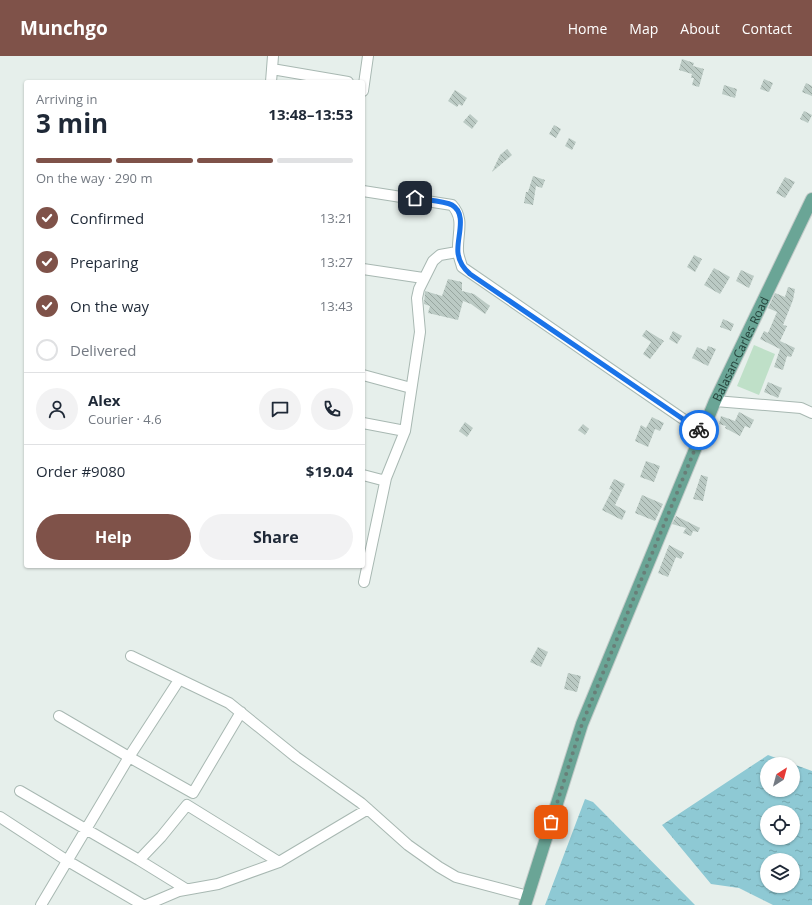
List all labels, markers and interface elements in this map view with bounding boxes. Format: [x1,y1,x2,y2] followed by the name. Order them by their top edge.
[20,15,108,41] text: Munchgo
[568,19,607,38] text: Home
[629,19,658,38] text: Map
[680,19,720,38] text: About
[742,19,792,38] text: Contact
[36,90,98,108] text: Arriving in
[268,104,353,124] text: 13:48–13:53
[36,105,108,141] text: 3 min
[36,169,152,187] text: On the way · 290 m
[398,181,432,215] pin
[404,187,426,209] icon: home
[36,207,58,229] icon: check
[70,208,144,228] text: Confirmed
[320,209,353,227] text: 13:21
[36,251,58,273] icon: check
[70,252,138,272] text: Preparing
[320,253,353,271] text: 13:27
[708,294,772,404] street label: Balasan-Carles Road
[36,295,58,317] icon: check
[70,296,149,316] text: On the way
[320,297,353,315] text: 13:43
[70,340,137,360] text: Delivered
[36,388,78,430] button: person
[259,388,301,430] button: chat
[311,388,353,430] button: phone
[88,390,120,410] text: Alex
[88,410,162,428] text: Courier · 4.6
[679,410,719,450] courier
[688,419,710,441] icon: bike
[36,461,125,481] text: Order #9080
[306,461,353,481] text: $19.04
[36,514,191,560] button: Help
[199,514,353,560] button: Share
[760,757,800,797] north arrow
[760,757,800,893] map controls
[534,805,568,839] pin
[760,805,800,845] button: locate
[540,811,562,833] icon: bag
[760,853,800,893] button: layers

